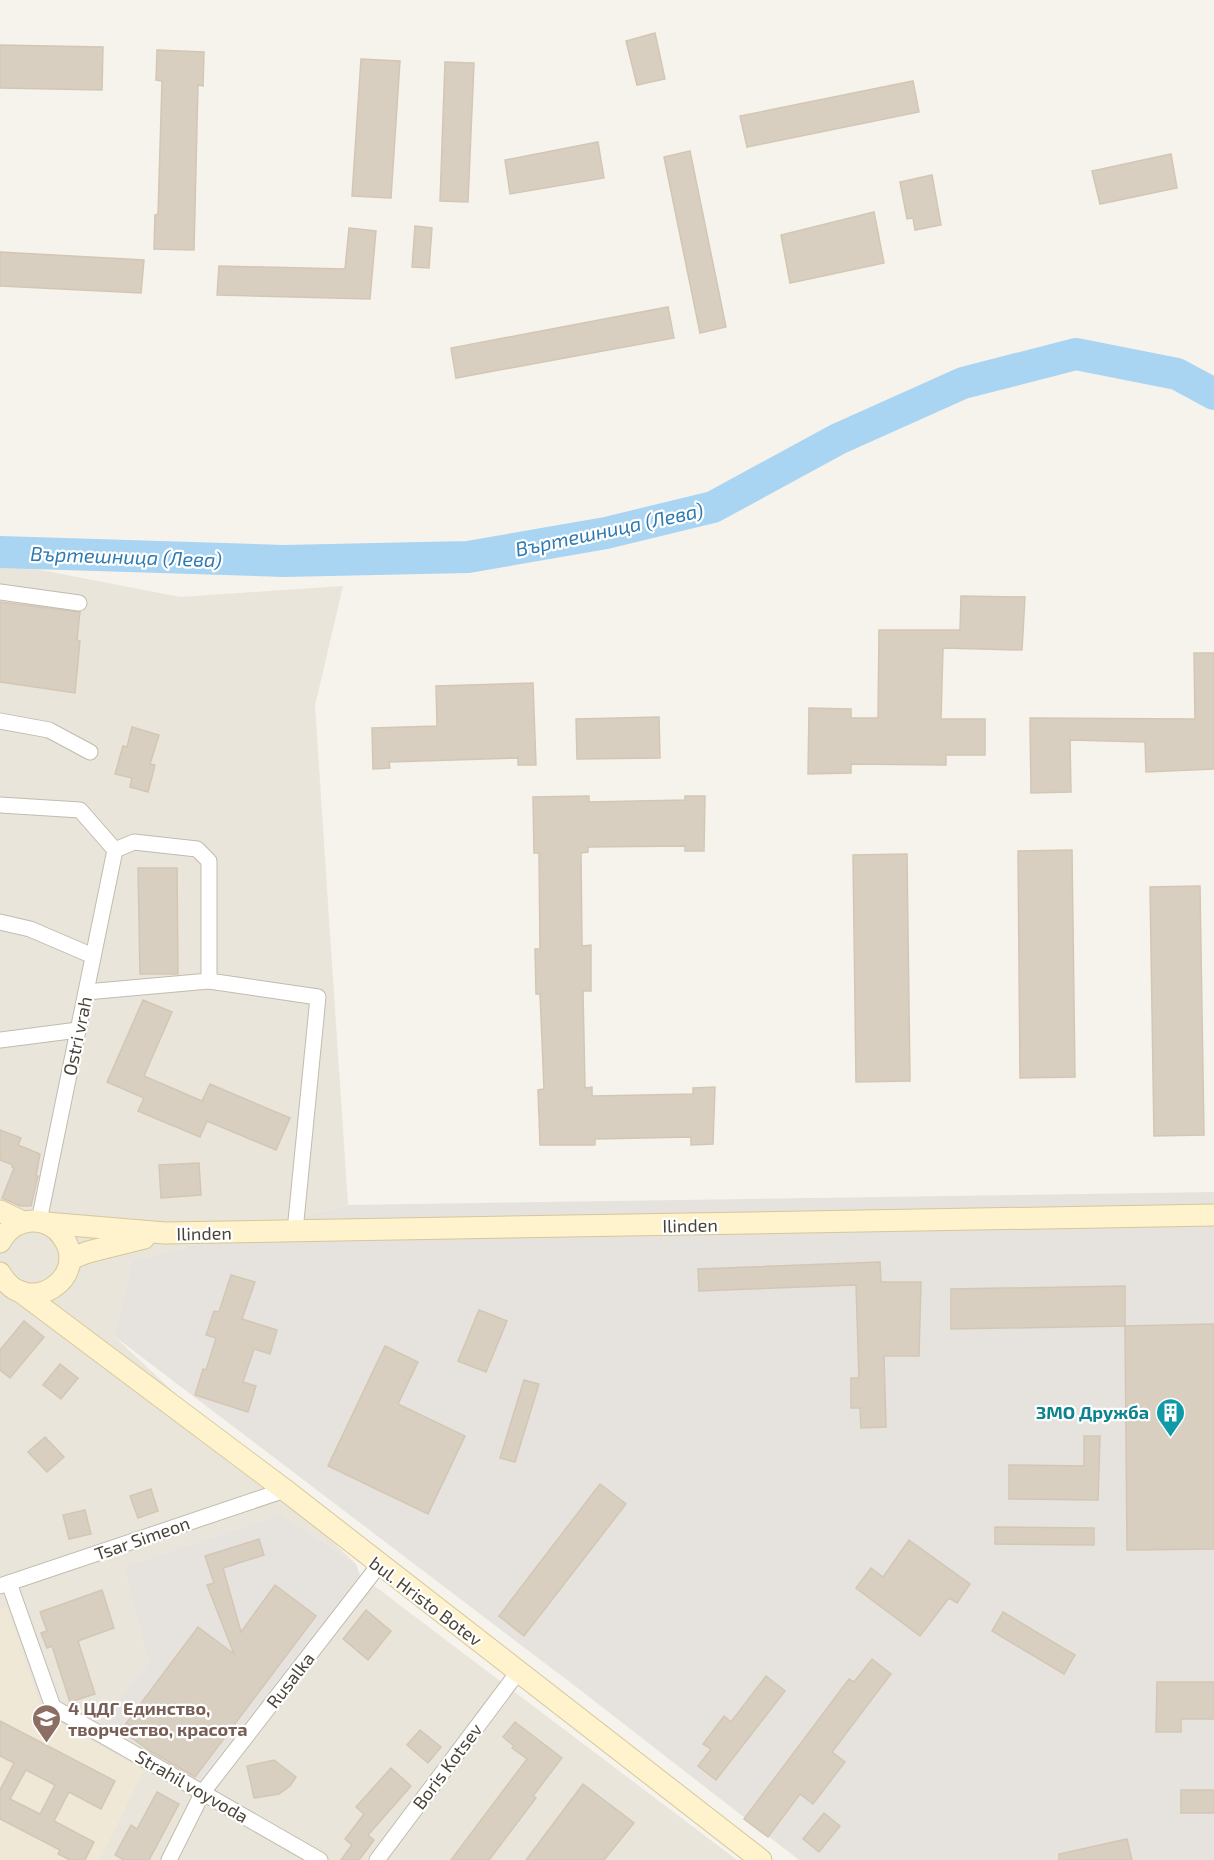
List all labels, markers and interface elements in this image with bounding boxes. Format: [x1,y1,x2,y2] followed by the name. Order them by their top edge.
[513,497,705,561] water label: Въртешница (Лева)
[30,541,222,571] water label: Въртешница (Лева)
[58,994,96,1078] street label: Ostri vrah
[662,1214,718,1236] street label: Ilinden
[176,1222,232,1244] street label: Ilinden
[1154,1396,1186,1438] building icon: ЗМО Дружба
[1036,1401,1149,1423] place label: ЗМО Дружба
[92,1511,192,1565] street label: Tsar Simeon
[365,1551,487,1651] street label: bul. Hristo Botev
[261,1648,319,1712] street label: Rusalka
[68,1697,248,1740] place label: 4 ЦДГ Единство, творчество, красота
[31,1702,63,1744] school or university icon: 4 ЦДГ Единство, творчество, красота
[408,1718,487,1813] street label: Boris Kotsev
[132,1745,252,1827] street label: Strahil voyvoda

